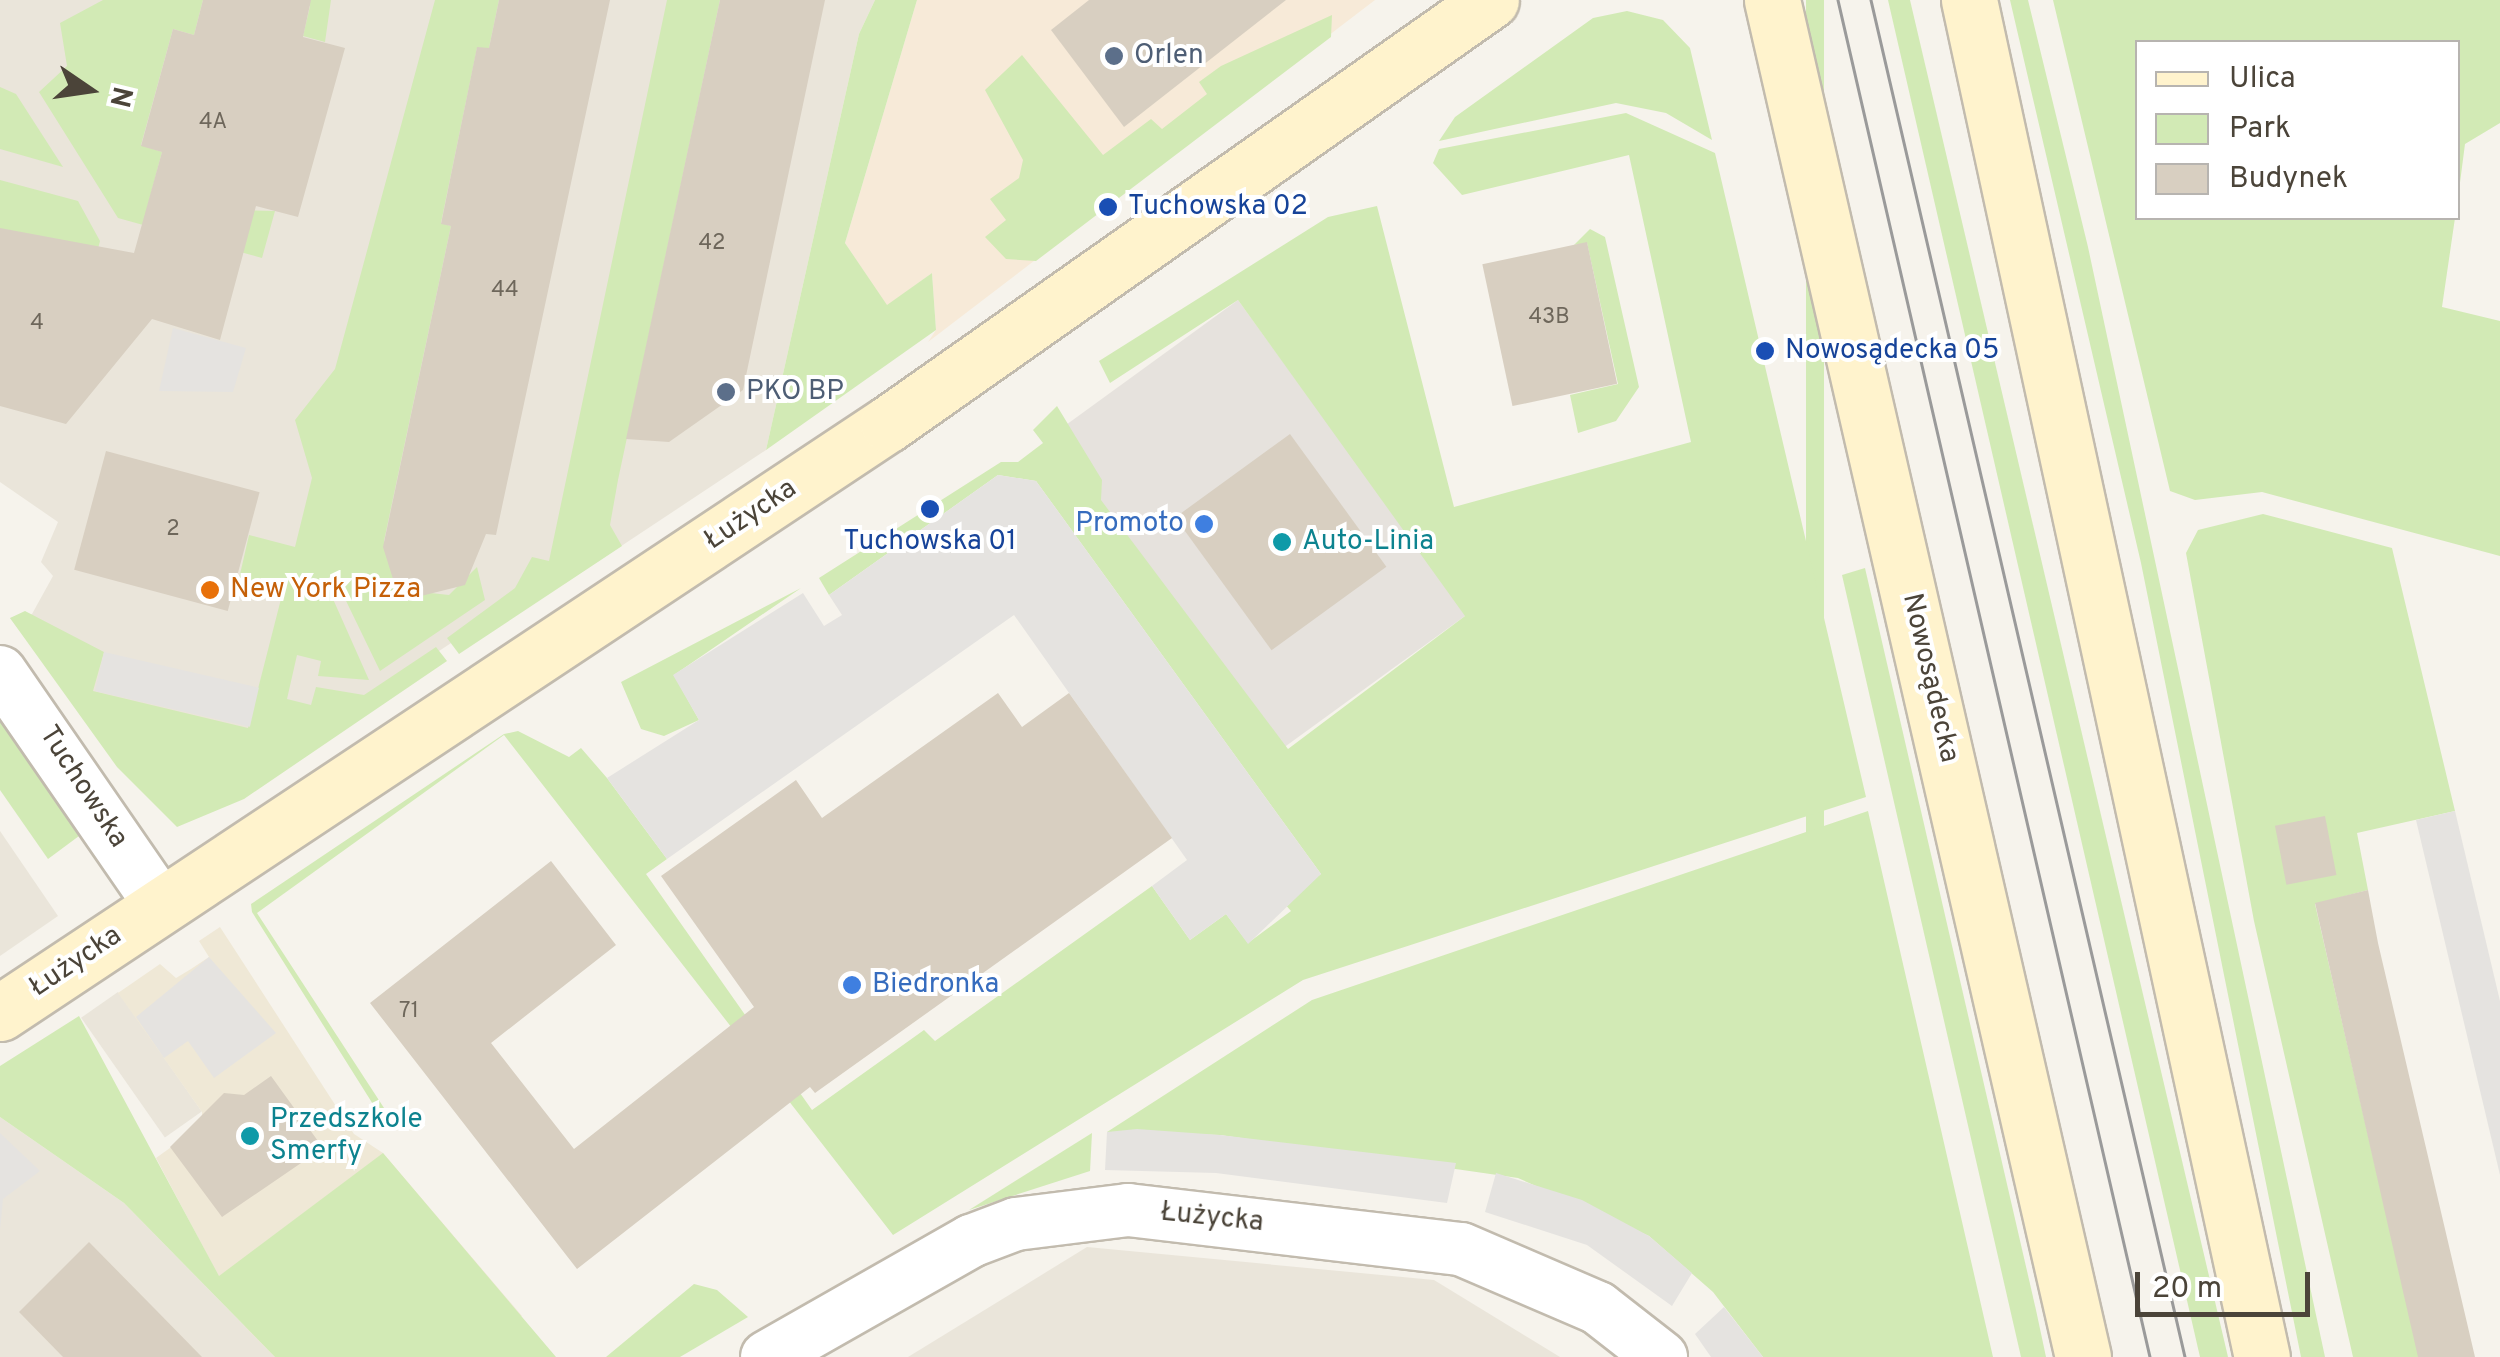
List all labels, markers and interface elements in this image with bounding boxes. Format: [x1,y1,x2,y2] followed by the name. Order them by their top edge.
[1134,39,1204,73] place label: Orlen
[40,40,140,140] north arrow
[2135,40,2460,220] legend
[1103,45,1125,67] marker: Orlen
[2229,61,2296,98] text: Ulica
[99,83,139,111] text: N
[199,110,227,136] house number: 4A
[2229,111,2291,148] text: Park
[2229,161,2348,198] text: Budynek
[1128,190,1308,224] place label: Tuchowska 02
[1097,196,1119,218] marker: Tuchowska 02
[698,231,726,257] house number: 42
[491,278,519,304] house number: 44
[1528,305,1570,331] house number: 43B
[30,311,44,337] house number: 4
[1785,334,1999,368] place label: Nowosądecka 05
[1754,340,1776,362] marker: Nowosądecka 05
[746,375,844,409] place label: PKO BP
[715,381,737,403] marker: PKO BP
[699,472,803,558] street label: Łużycka
[919,498,941,520] marker: Tuchowska 01
[1075,507,1184,541] place label: Promoto
[1193,513,1215,535] marker: Promoto
[166,517,180,543] house number: 2
[843,525,1017,559] place label: Tuchowska 01
[1302,525,1434,559] place label: Auto-Linia
[1271,531,1293,553] marker: Auto-Linia
[230,573,422,607] place label: New York Pizza
[199,579,221,601] marker: New York Pizza
[1894,590,1966,766] street label: Nowosądecka
[31,720,135,854] street label: Tuchowska
[24,919,128,1005] street label: Łużycka
[872,968,999,1002] place label: Biedronka
[841,974,863,996] marker: Biedronka
[399,999,419,1025] house number: 71
[270,1103,422,1169] place label: Przedszkole Smerfy
[239,1125,261,1147] marker: Przedszkole Smerfy
[1159,1196,1265,1240] street label: Łużycka
[2140,1252,2315,1314] scale bar
[2152,1271,2222,1308] text: 20 m

